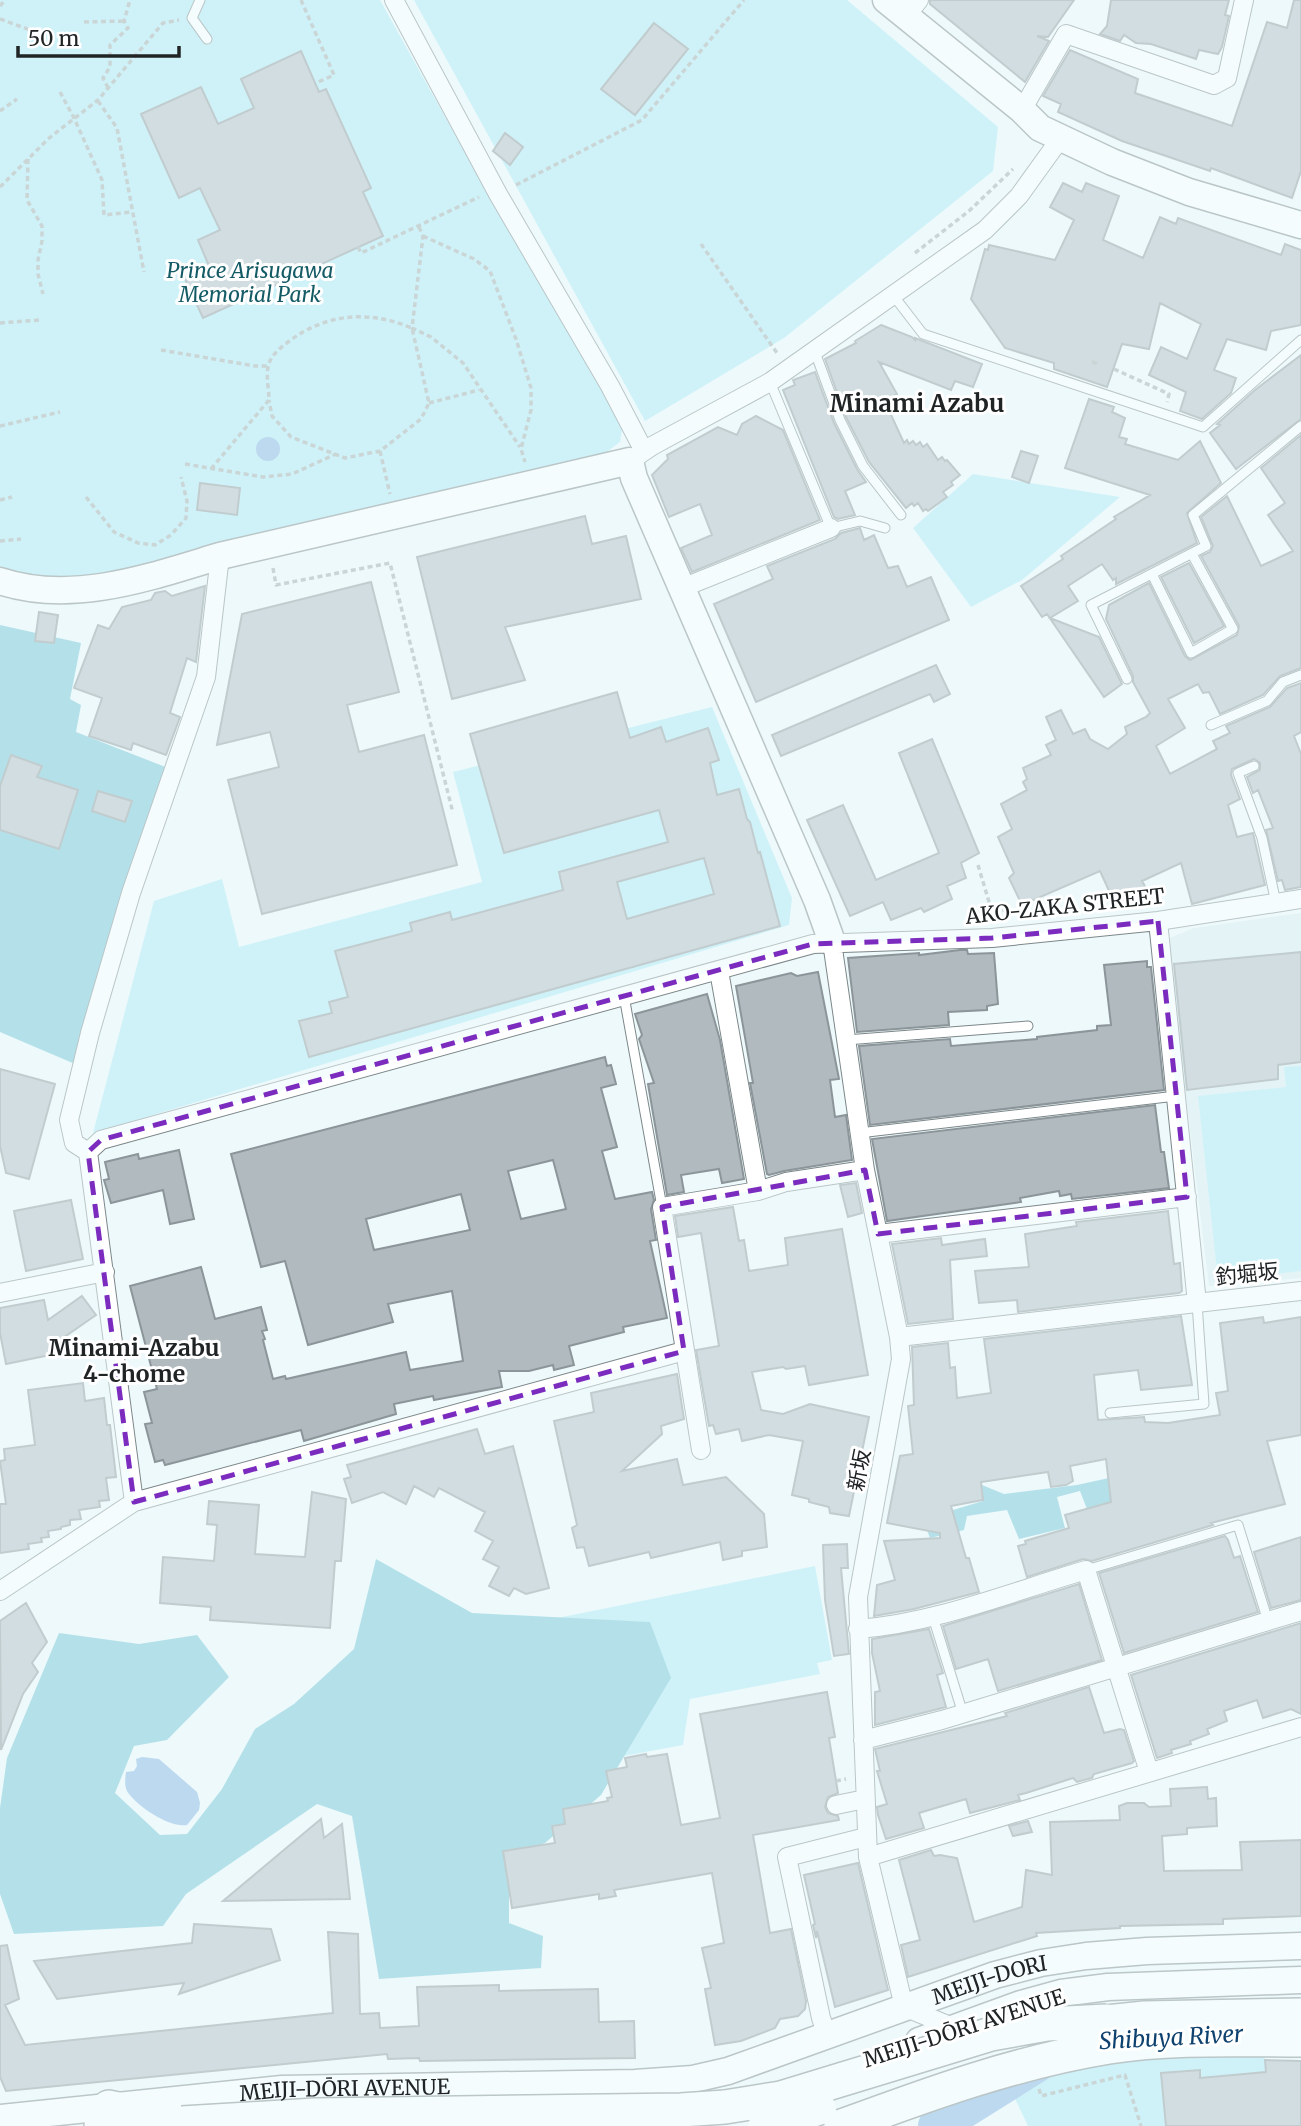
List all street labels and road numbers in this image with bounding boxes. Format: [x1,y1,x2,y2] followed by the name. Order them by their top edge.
[963,882,1166,930] street label: AKO-ZAKA STREET
[1214,1257,1280,1291] street label: 釣堀坂
[842,1447,876,1493] street label: 新坂
[928,1949,1049,2010] street label: MEIJI-DORI
[860,1982,1069,2073] street label: MEIJI-DŌRI AVENUE
[238,2073,451,2107] street label: MEIJI-DŌRI AVENUE

